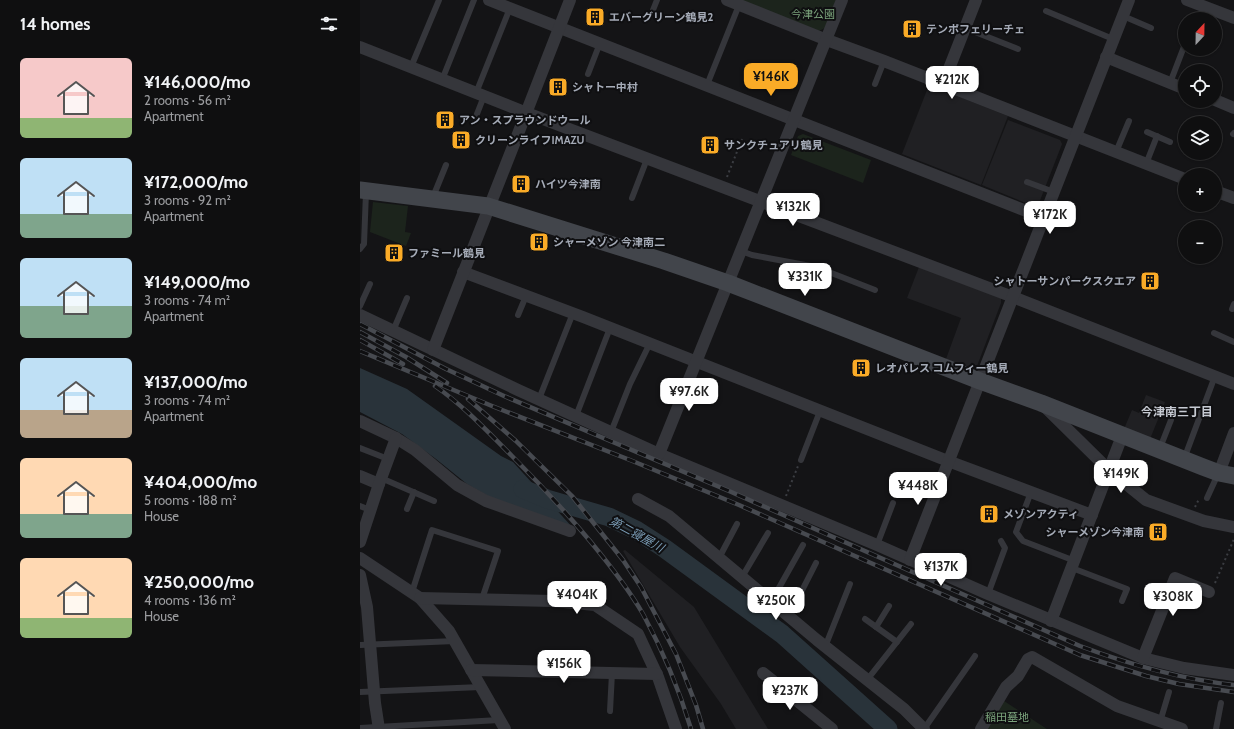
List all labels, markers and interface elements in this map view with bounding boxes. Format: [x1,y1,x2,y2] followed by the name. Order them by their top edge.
[584,6,606,28] building icon: エバーグリーン鶴見2
[791,7,835,21] park label: 今津公園
[609,10,713,24] place label: エバーグリーン鶴見2
[1178,12,1222,56] north arrow
[1178,12,1222,264] map controls
[318,13,340,35] icon: filters
[20,14,90,34] text: 14 homes
[901,18,923,40] building icon: テンポフェリーチェ
[926,22,1025,36] place label: テンポフェリーチェ
[743,63,799,97] pin: ¥146K
[1178,64,1222,108] button: locate
[924,66,980,100] pin: ¥212K
[753,68,789,84] text: ¥146K
[935,71,969,87] text: ¥212K
[144,72,250,92] text: ¥146,000/mo
[52,74,100,122] icon: home
[547,76,569,98] building icon: シャトー中村
[572,80,638,94] place label: シャトー中村
[144,92,231,108] text: 2 rooms · 56 m²
[144,108,204,124] text: Apartment
[434,109,456,131] building icon: アン・スプラウンドウール
[459,113,591,127] place label: アン・スプラウンドウール
[1178,116,1222,160] button: layers
[450,129,472,151] building icon: クリーンライフIMAZU
[475,133,585,147] place label: クリーンライフIMAZU
[699,134,721,156] building icon: サンクチュアリ鶴見
[724,138,823,152] place label: サンクチュアリ鶴見
[1178,168,1222,212] button: +
[144,172,248,192] text: ¥172,000/mo
[510,173,532,195] building icon: ハイツ今津南
[52,174,100,222] icon: home
[535,177,601,191] place label: ハイツ今津南
[144,192,231,208] text: 3 rooms · 92 m²
[765,193,821,227] pin: ¥132K
[776,198,810,214] text: ¥132K
[1022,201,1078,235] pin: ¥172K
[1033,206,1067,222] text: ¥172K
[144,208,204,224] text: Apartment
[1178,220,1222,264] button: −
[528,231,550,253] building icon: シャーメゾン 今津南二
[553,235,665,249] place label: シャーメゾン 今津南二
[383,242,405,264] building icon: ファミール鶴見
[408,246,485,260] place label: ファミール鶴見
[777,263,833,297] pin: ¥331K
[788,268,822,284] text: ¥331K
[1139,270,1161,292] building icon: シャトーサンパークスクエア
[144,272,250,292] text: ¥149,000/mo
[52,274,100,322] icon: home
[994,274,1136,288] place label: シャトーサンパークスクエア
[144,292,230,308] text: 3 rooms · 74 m²
[144,308,204,324] text: Apartment
[850,357,872,379] building icon: レオパレス コムフィー鶴見
[875,361,1009,375] place label: レオパレス コムフィー鶴見
[144,372,247,392] text: ¥137,000/mo
[52,374,100,422] icon: home
[656,378,722,412] pin: ¥97.6K
[669,383,709,399] text: ¥97.6K
[144,392,230,408] text: 3 rooms · 74 m²
[1141,404,1213,419] district label: 今津南三丁目
[144,408,204,424] text: Apartment
[1093,460,1149,494] pin: ¥149K
[1103,465,1139,481] text: ¥149K
[144,472,257,492] text: ¥404,000/mo
[890,472,946,506] pin: ¥448K
[52,474,100,522] icon: home
[898,477,938,493] text: ¥448K
[144,492,237,508] text: 5 rooms · 188 m²
[978,503,1000,525] building icon: メゾンアクティ
[1003,507,1079,521] place label: メゾンアクティ
[144,508,179,524] text: House
[607,513,669,556] water label: 第二寝屋川
[1147,521,1169,543] building icon: シャーメゾン今津南
[1045,525,1144,539] place label: シャーメゾン今津南
[913,553,969,587] pin: ¥137K
[924,558,958,574] text: ¥137K
[144,572,254,592] text: ¥250,000/mo
[52,574,100,622] icon: home
[549,581,605,615] pin: ¥404K
[1145,583,1201,617] pin: ¥308K
[556,586,598,602] text: ¥404K
[748,587,804,621] pin: ¥250K
[1153,588,1193,604] text: ¥308K
[144,592,236,608] text: 4 rooms · 136 m²
[756,592,796,608] text: ¥250K
[144,608,179,624] text: House
[536,650,592,684] pin: ¥156K
[546,655,582,671] text: ¥156K
[762,677,818,711] pin: ¥237K
[772,682,808,698] text: ¥237K
[985,710,1029,724] park label: 稲田墓地

